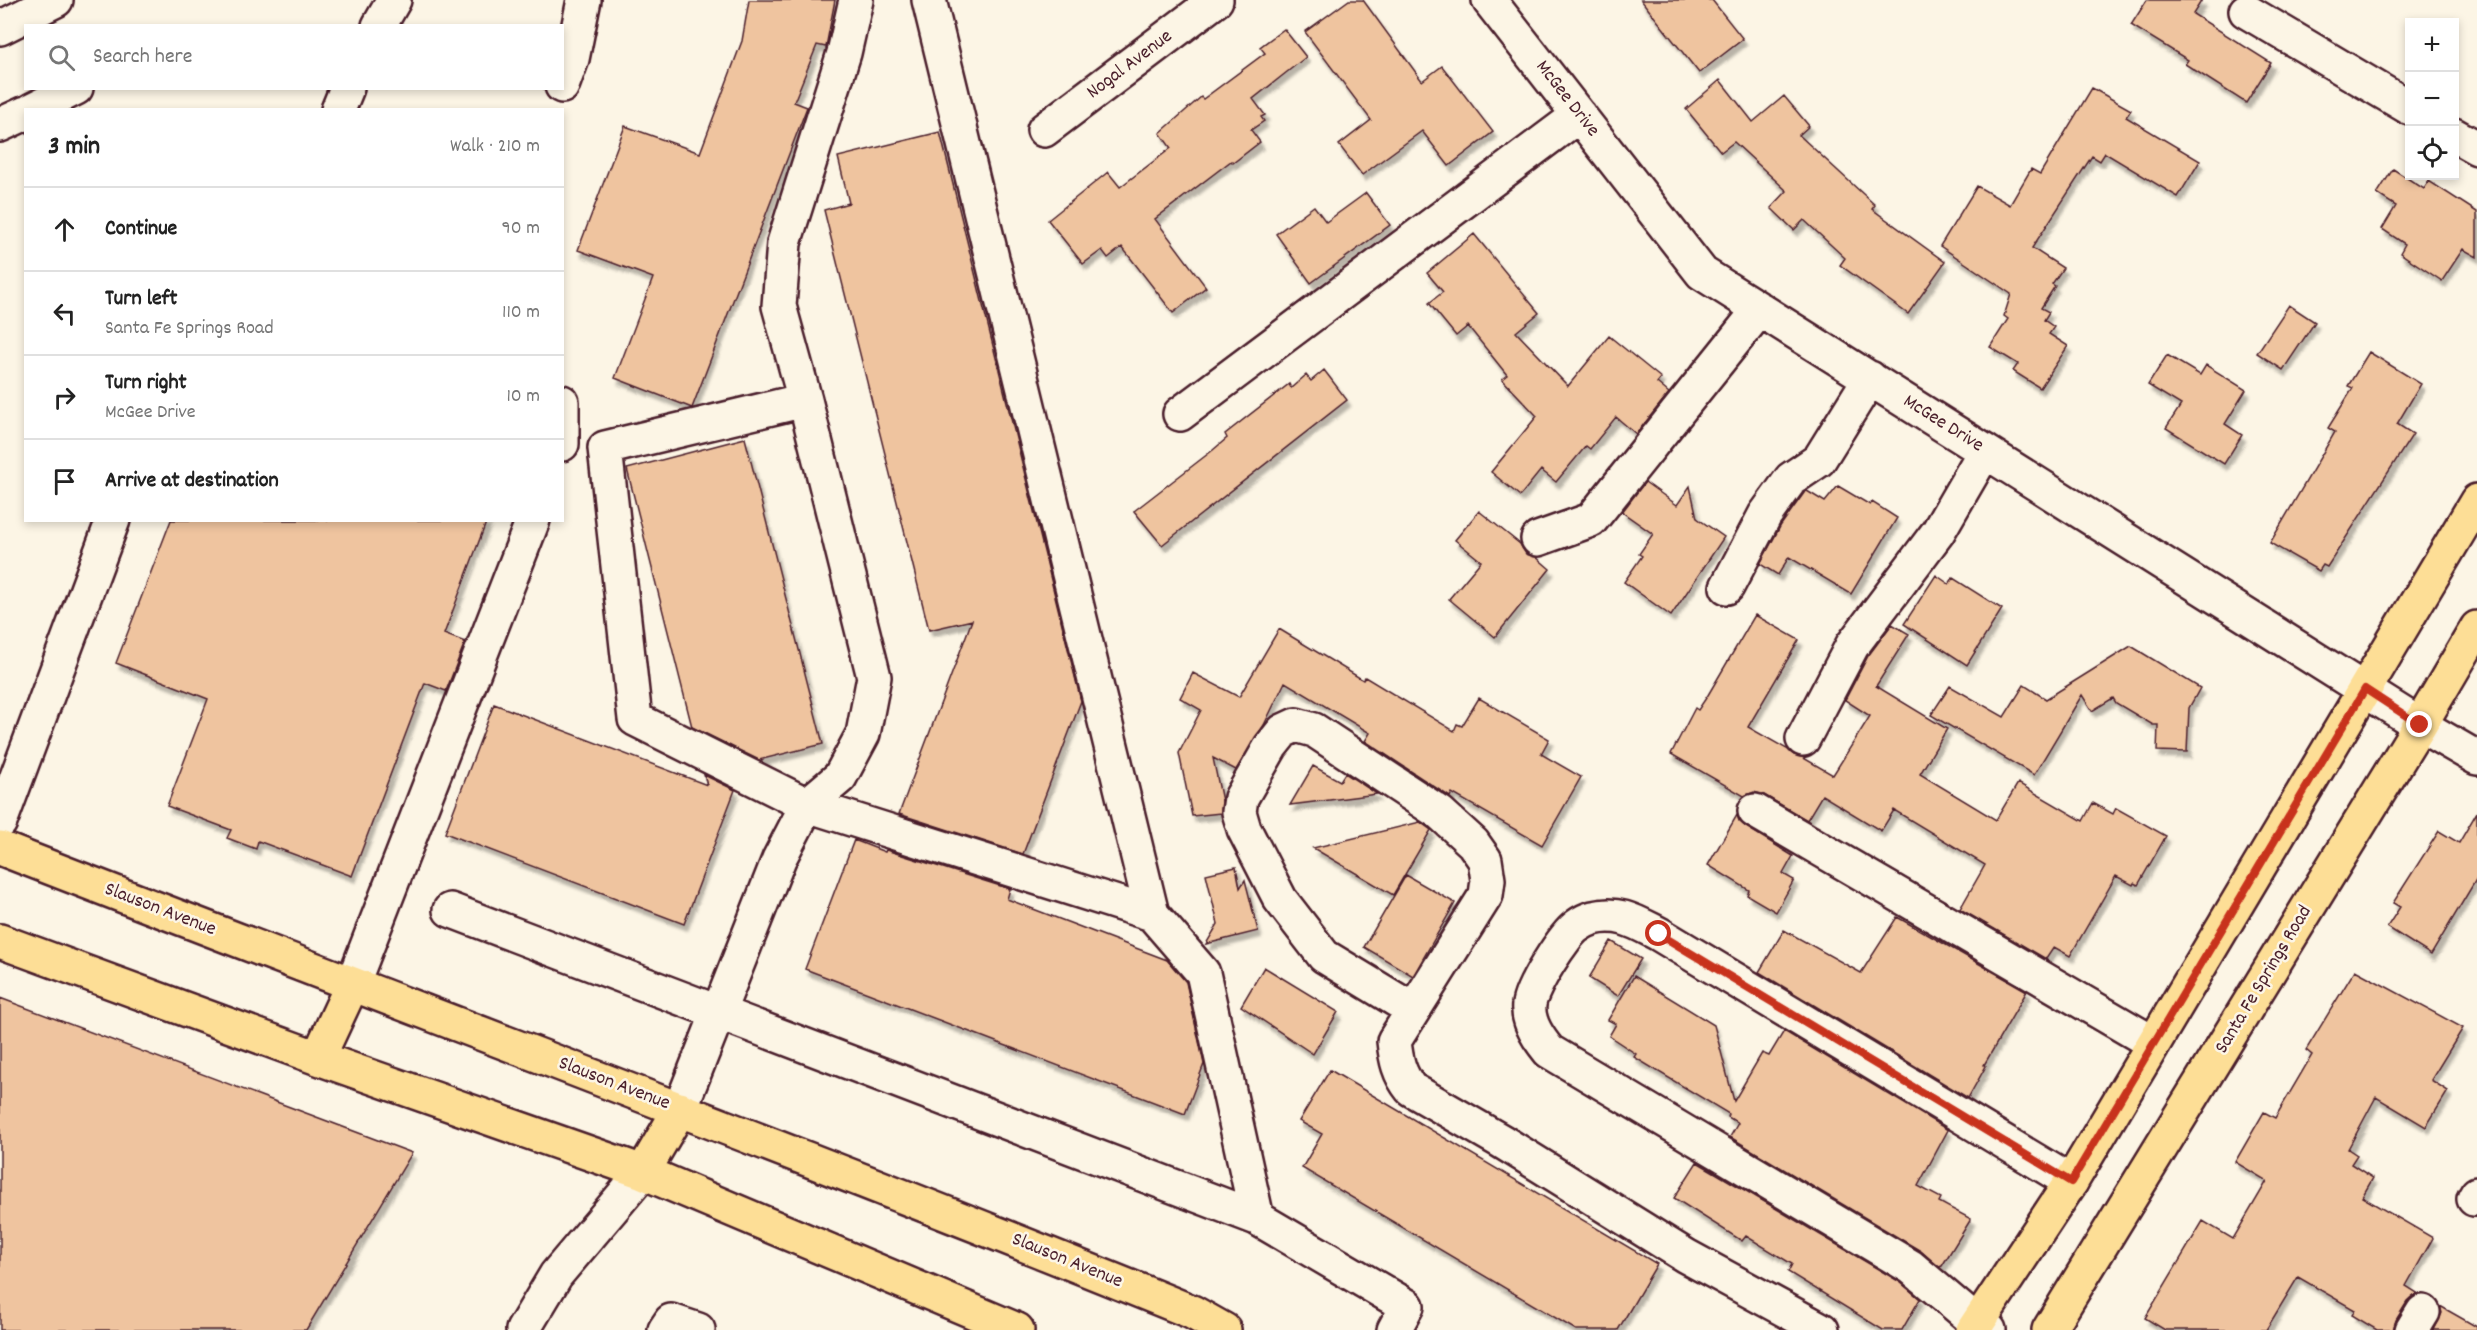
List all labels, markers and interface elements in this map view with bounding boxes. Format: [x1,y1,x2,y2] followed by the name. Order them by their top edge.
[2405,18,2459,180] map controls
[2405,18,2459,72] button: +
[1081,23,1179,107] street label: Nogal Avenue
[24,24,564,90] search box
[45,41,78,74] icon: search
[93,42,192,73] text: Search here
[1528,55,1606,143] street label: McGee Drive
[2405,72,2459,126] button: −
[2405,126,2459,180] button: locate
[48,129,100,166] text: 3 min
[450,133,540,161] text: Walk · 210 m
[48,213,81,246] icon: ahead
[105,214,177,245] text: Continue
[502,215,540,243] text: 90 m
[105,284,177,315] text: Turn left
[48,297,81,330] icon: left
[502,299,540,327] text: 110 m
[105,315,274,343] text: Santa Fe Springs Road
[105,368,187,399] text: Turn right
[48,381,81,414] icon: right
[506,383,540,411] text: 10 m
[1897,388,1989,460] street label: McGee Drive
[105,399,196,427] text: McGee Drive
[48,465,81,498] icon: arrive
[105,466,279,497] text: Arrive at destination
[2406,711,2432,737] route end
[100,876,220,944] street label: Slauson Avenue
[2209,901,2319,1059] street label: Santa Fe Springs Road
[1645,920,1671,946] route start
[554,1050,674,1118] street label: Slauson Avenue
[1007,1226,1127,1296] street label: Slauson Avenue

